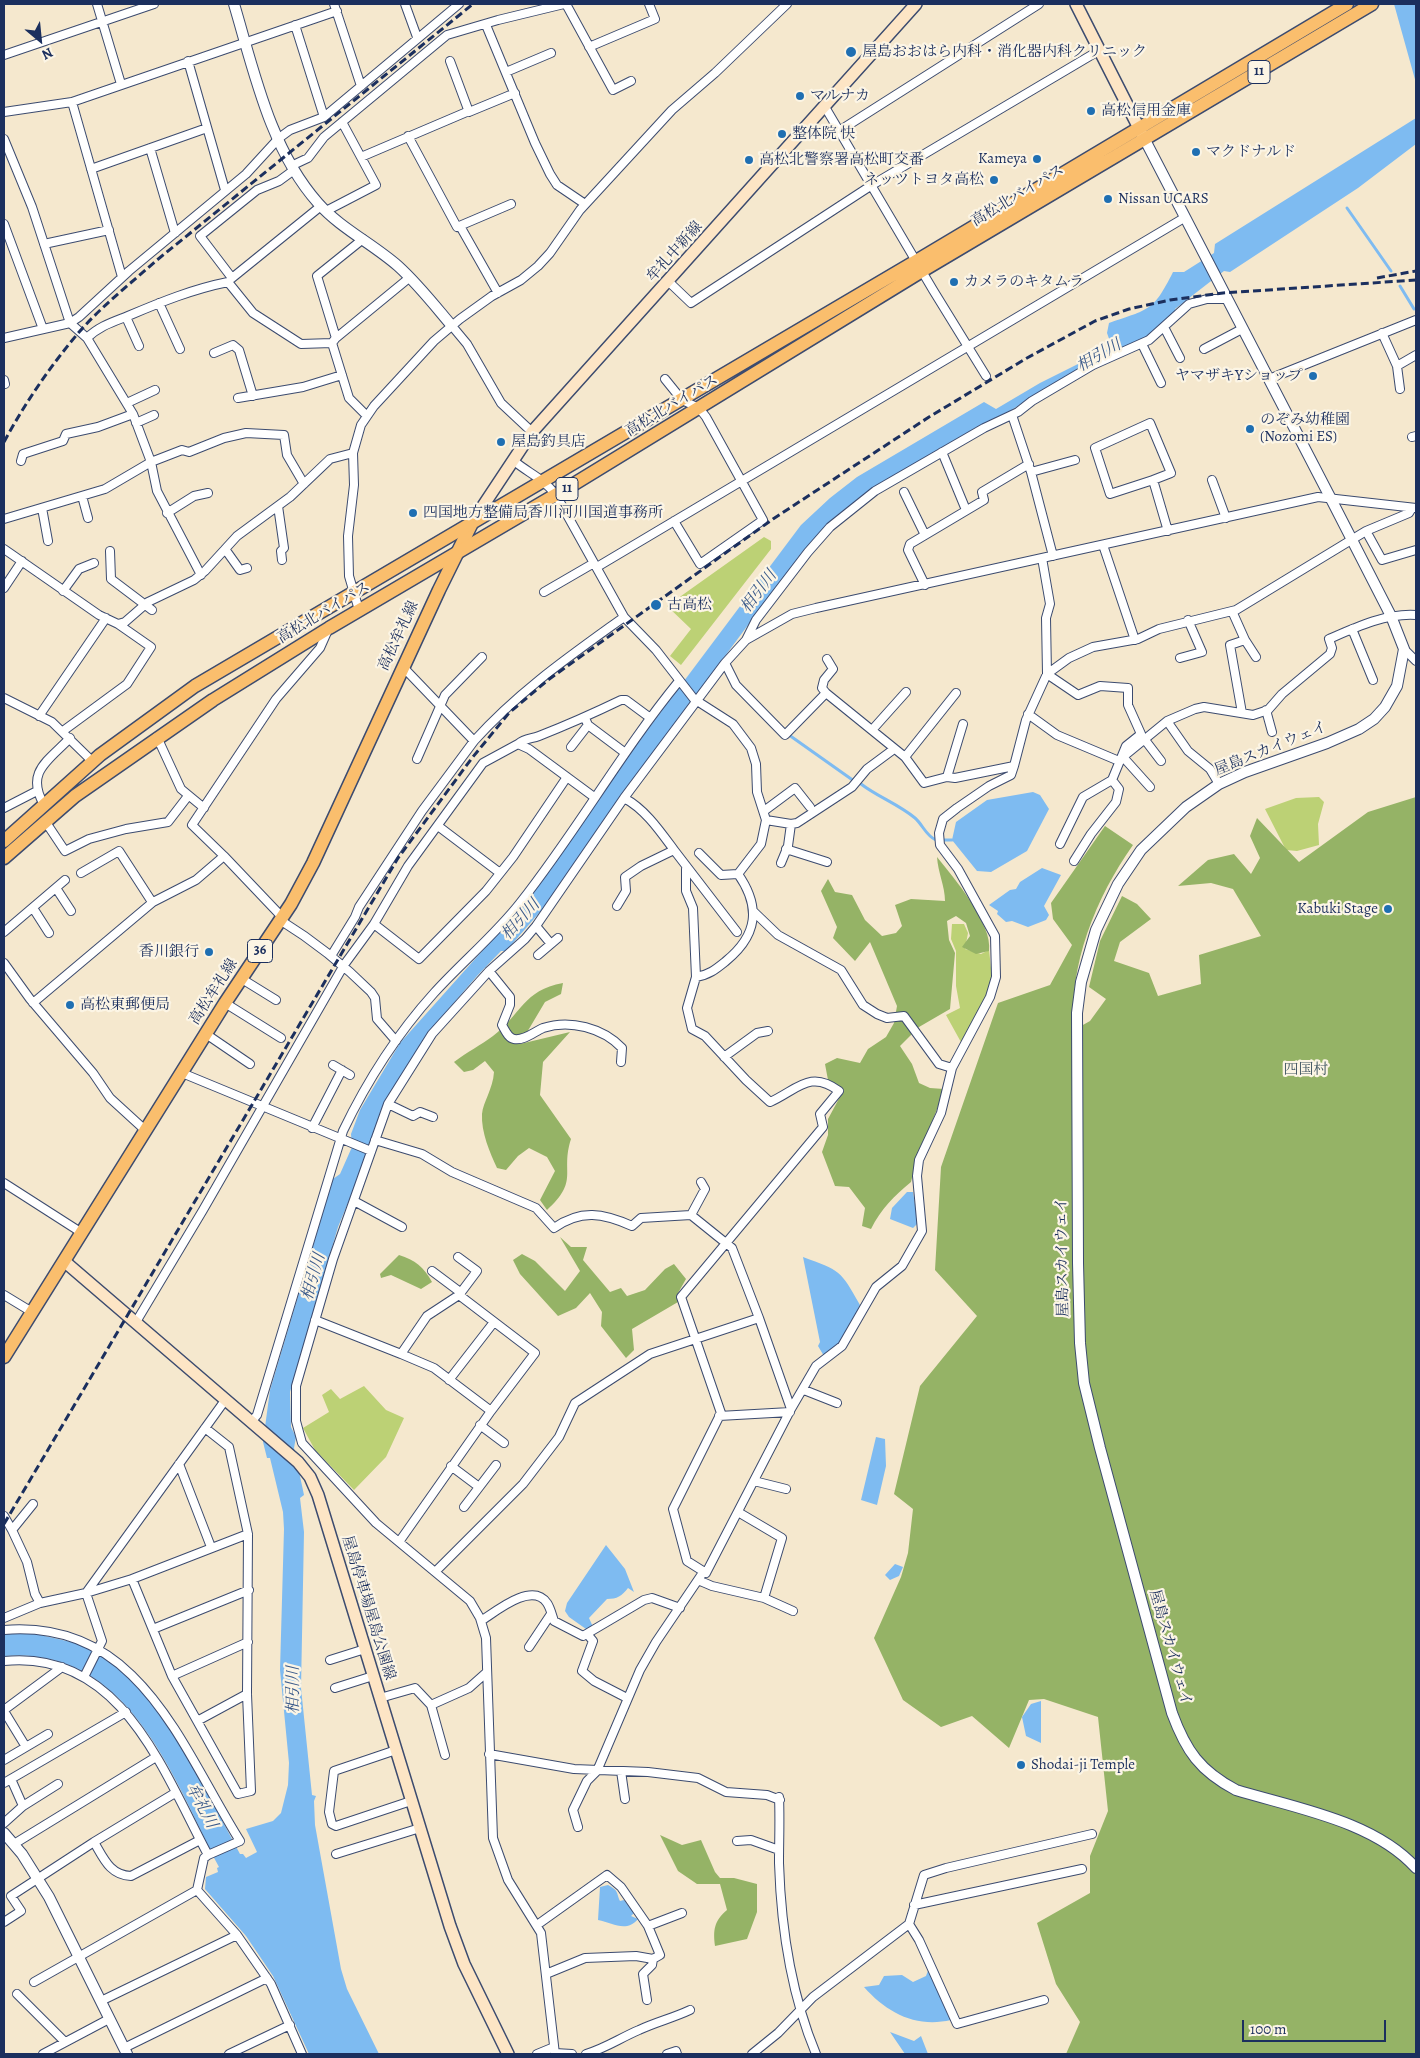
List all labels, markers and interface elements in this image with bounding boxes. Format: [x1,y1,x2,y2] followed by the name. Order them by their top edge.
[15,15,65,65] north arrow
[38,43,56,64] text: N
[862,43,1147,61] place label: 屋島おおはら内科・消化器内科クリニック
[844,45,858,59] marker: 屋島おおはら内科・消化器内科クリニック
[1248,61,1270,84] road number: 11
[810,87,870,105] place label: マルナカ
[794,90,806,102] marker: マルナカ
[1101,102,1191,120] place label: 高松信用金庫
[1085,105,1097,117] marker: 高松信用金庫
[792,125,855,143] place label: 整体院 快
[776,128,788,140] marker: 整体院 快
[1206,143,1296,161] place label: マクドナルド
[1190,146,1202,158] marker: マクドナルド
[978,150,1027,168] place label: Kameya
[759,151,924,169] place label: 高松北警察署高松町交番
[1031,153,1043,165] marker: Kameya
[743,154,755,166] marker: 高松北警察署高松町交番
[968,161,1068,231] street label: 高松北バイパス
[864,171,984,189] place label: ネッツトヨタ高松
[988,174,1000,186] marker: ネッツトヨタ高松
[1118,190,1209,208] place label: Nissan UCARS
[1102,193,1114,205] marker: Nissan UCARS
[643,218,707,286] street label: 牟礼中新線
[964,273,1084,291] place label: カメラのキタムラ
[948,276,960,288] marker: カメラのキタムラ
[1073,336,1125,376] water label: 相引川
[1175,367,1303,385] place label: ヤマザキYショップ
[1307,370,1319,382] marker: ヤマザキYショップ
[622,371,722,441] street label: 高松北バイパス
[1260,411,1350,446] place label: のぞみ幼稚園 (Nozomi ES)
[1244,423,1256,435] marker: のぞみ幼稚園 (Nozomi ES)
[511,433,586,451] place label: 屋島釣具店
[495,436,507,448] marker: 屋島釣具店
[556,478,578,500] road number: 11
[423,504,663,522] place label: 四国地方整備局香川河川国道事務所
[407,507,419,519] marker: 四国地方整備局香川河川国道事務所
[737,567,781,617] water label: 相引川
[274,578,374,648] street label: 高松北バイパス
[667,596,712,614] place label: 古高松
[375,598,423,674] street label: 高松牟礼線
[649,598,663,612] marker: 古高松
[1212,718,1330,780] street label: 屋島スカイウェイ
[498,896,544,944] water label: 相引川
[1297,900,1378,918] place label: Kabuki Stage
[1382,903,1394,915] marker: Kabuki Stage
[248,939,272,962] road number: 36
[139,943,199,961] place label: 香川銀行
[203,946,215,958] marker: 香川銀行
[186,956,242,1028] street label: 高松牟礼線
[80,996,170,1014] place label: 高松東郵便局
[64,999,76,1011] marker: 高松東郵便局
[1284,1061,1328,1079] park label: 四国村
[1053,1197,1073,1317] street label: 屋島スカイウェイ
[298,1251,330,1303] water label: 相引川
[337,1534,399,1682] street label: 屋島停車場屋島公園線
[1145,1588,1195,1708] street label: 屋島スカイウェイ
[284,1666,304,1714] water label: 相引川
[1031,1756,1135,1774] place label: Shodai-ji Temple
[1015,1759,1027,1771] marker: Shodai-ji Temple
[181,1780,221,1832] water label: 牟礼川
[1245,2010,1389,2042] scale bar
[1250,2019,1287,2039] text: 100 m

